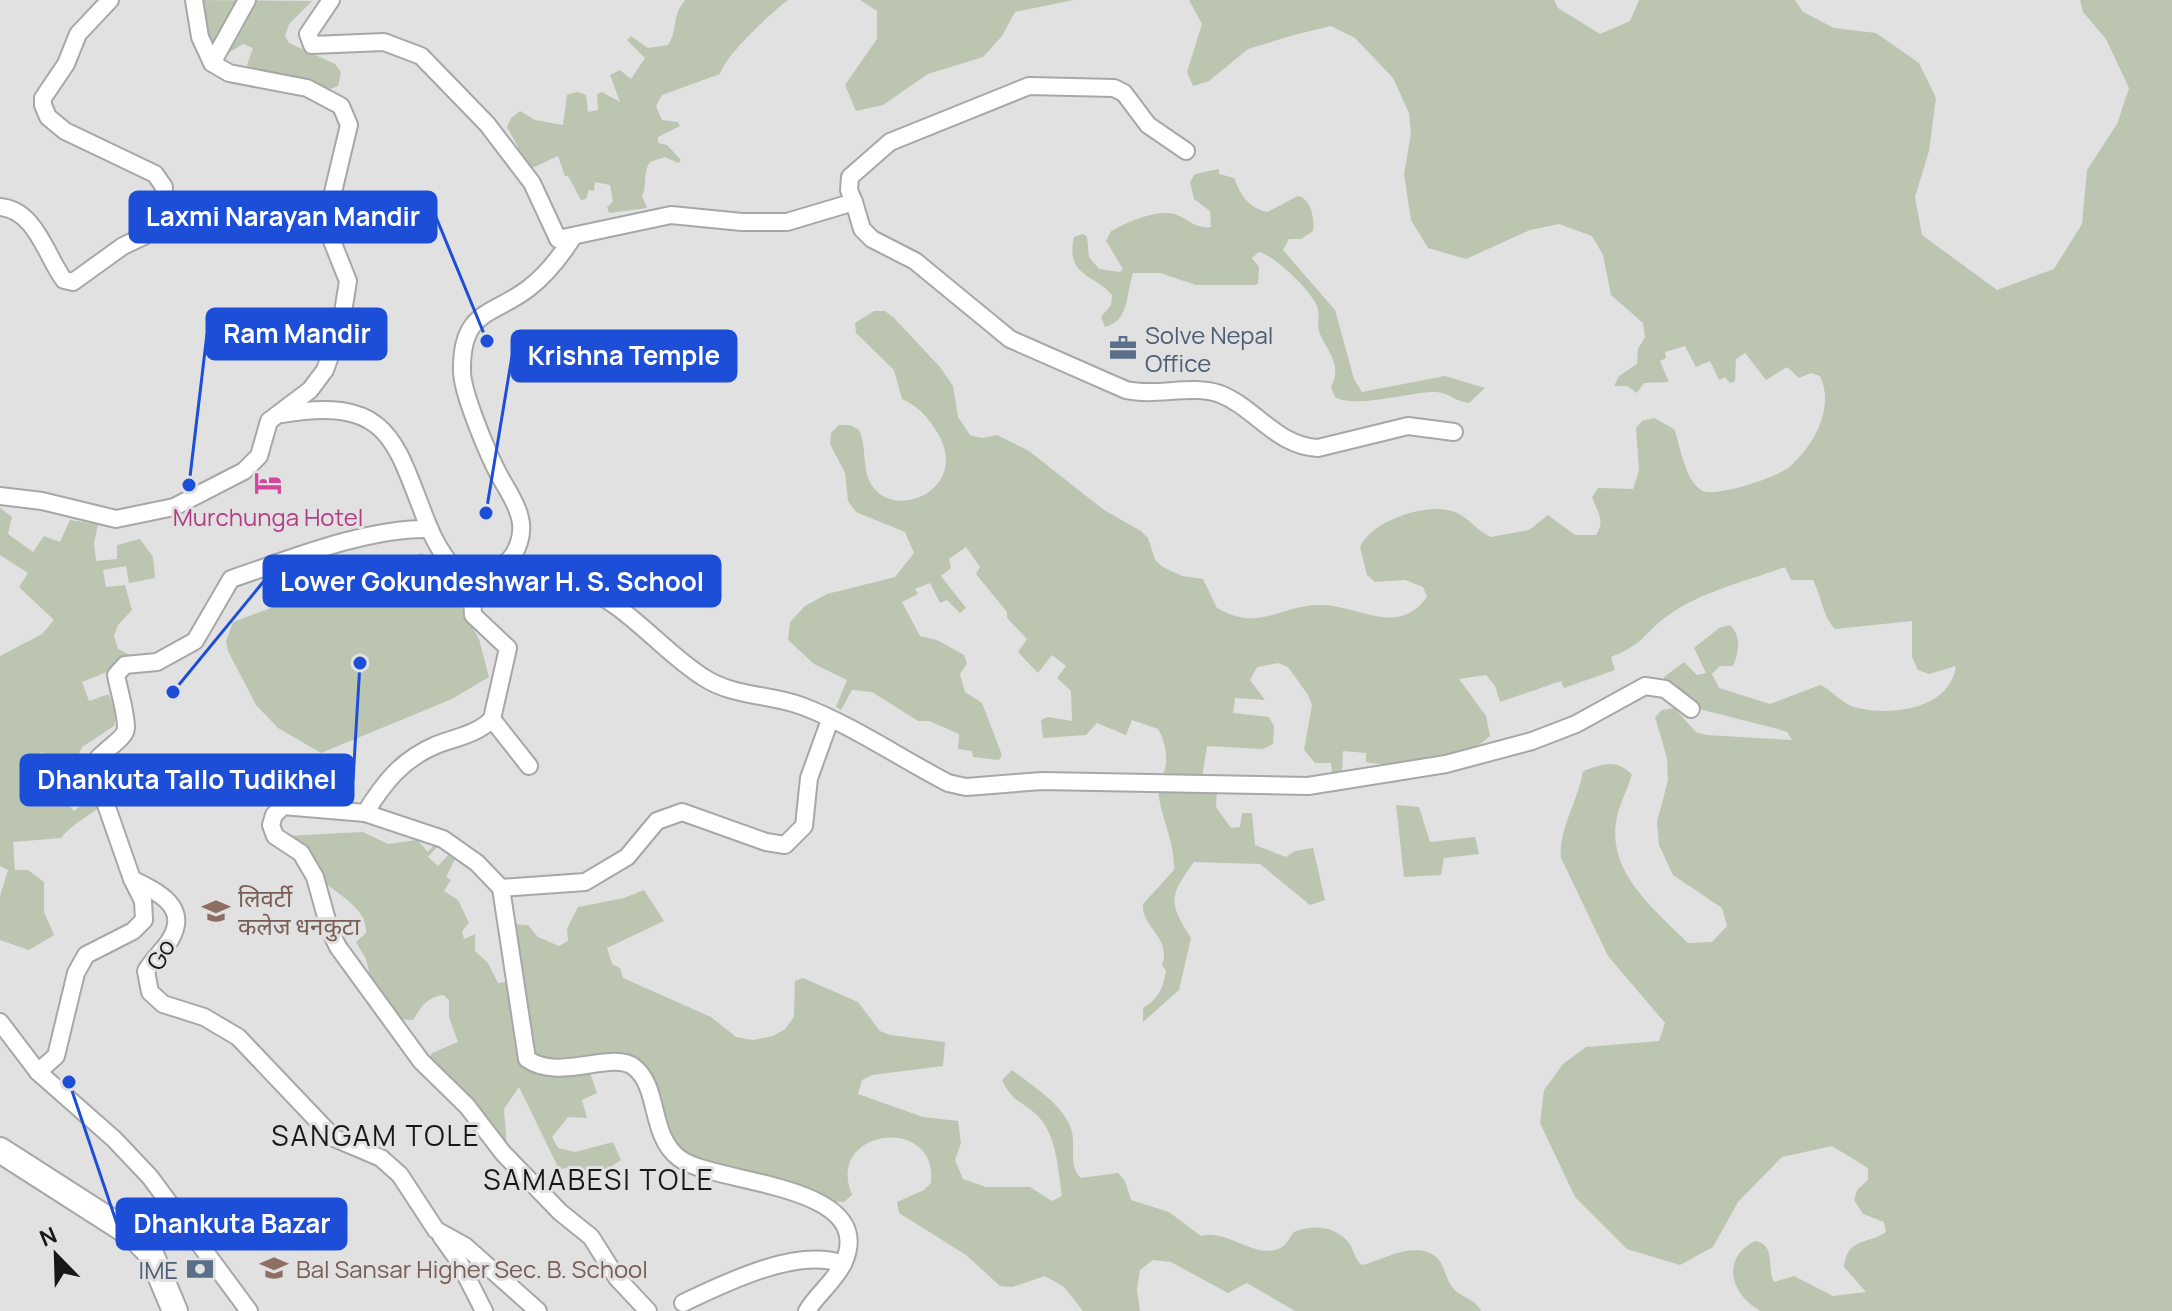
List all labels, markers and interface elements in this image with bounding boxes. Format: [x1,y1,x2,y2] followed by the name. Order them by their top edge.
[130,192,436,242] callout: Laxmi Narayan Mandir
[146,198,420,234] text: Laxmi Narayan Mandir
[207,309,386,359] callout: Ram Mandir
[223,315,371,351] text: Ram Mandir
[1145,318,1273,379] place label: Solve Nepal Office
[512,331,736,381] callout: Krishna Temple
[1108,333,1138,363] office icon: Solve Nepal Office
[528,337,720,373] text: Krishna Temple
[253,468,283,498] hotel icon: Murchunga Hotel
[173,500,363,533] place label: Murchunga Hotel
[264,556,720,606] callout: Lower Gokundeshwar H. S. School
[280,563,704,599] text: Lower Gokundeshwar H. S. School
[21,755,353,805] callout: Dhankuta Tallo Tudikhel
[37,761,337,797] text: Dhankuta Tallo Tudikhel
[238,881,361,942] place label: लिवर्टी कलेज धनकुटा
[201,896,231,926] school or university icon: लिवर्टी कलेज धनकुटा
[138,932,182,976] street label: Go
[271,1116,481,1154] district label: SANGAM TOLE
[483,1160,715,1198] district label: SAMABESI TOLE
[117,1199,346,1249] callout: Dhankuta Bazar
[133,1205,331,1241] text: Dhankuta Bazar
[16,1215,96,1295] north arrow
[35,1220,61,1253] text: N
[296,1252,648,1285] place label: Bal Sansar Higher Sec. B. School
[139,1253,178,1286] place label: IME
[259,1253,289,1283] school or university icon: Bal Sansar Higher Sec. B. School
[185,1254,215,1284] bank icon: IME

